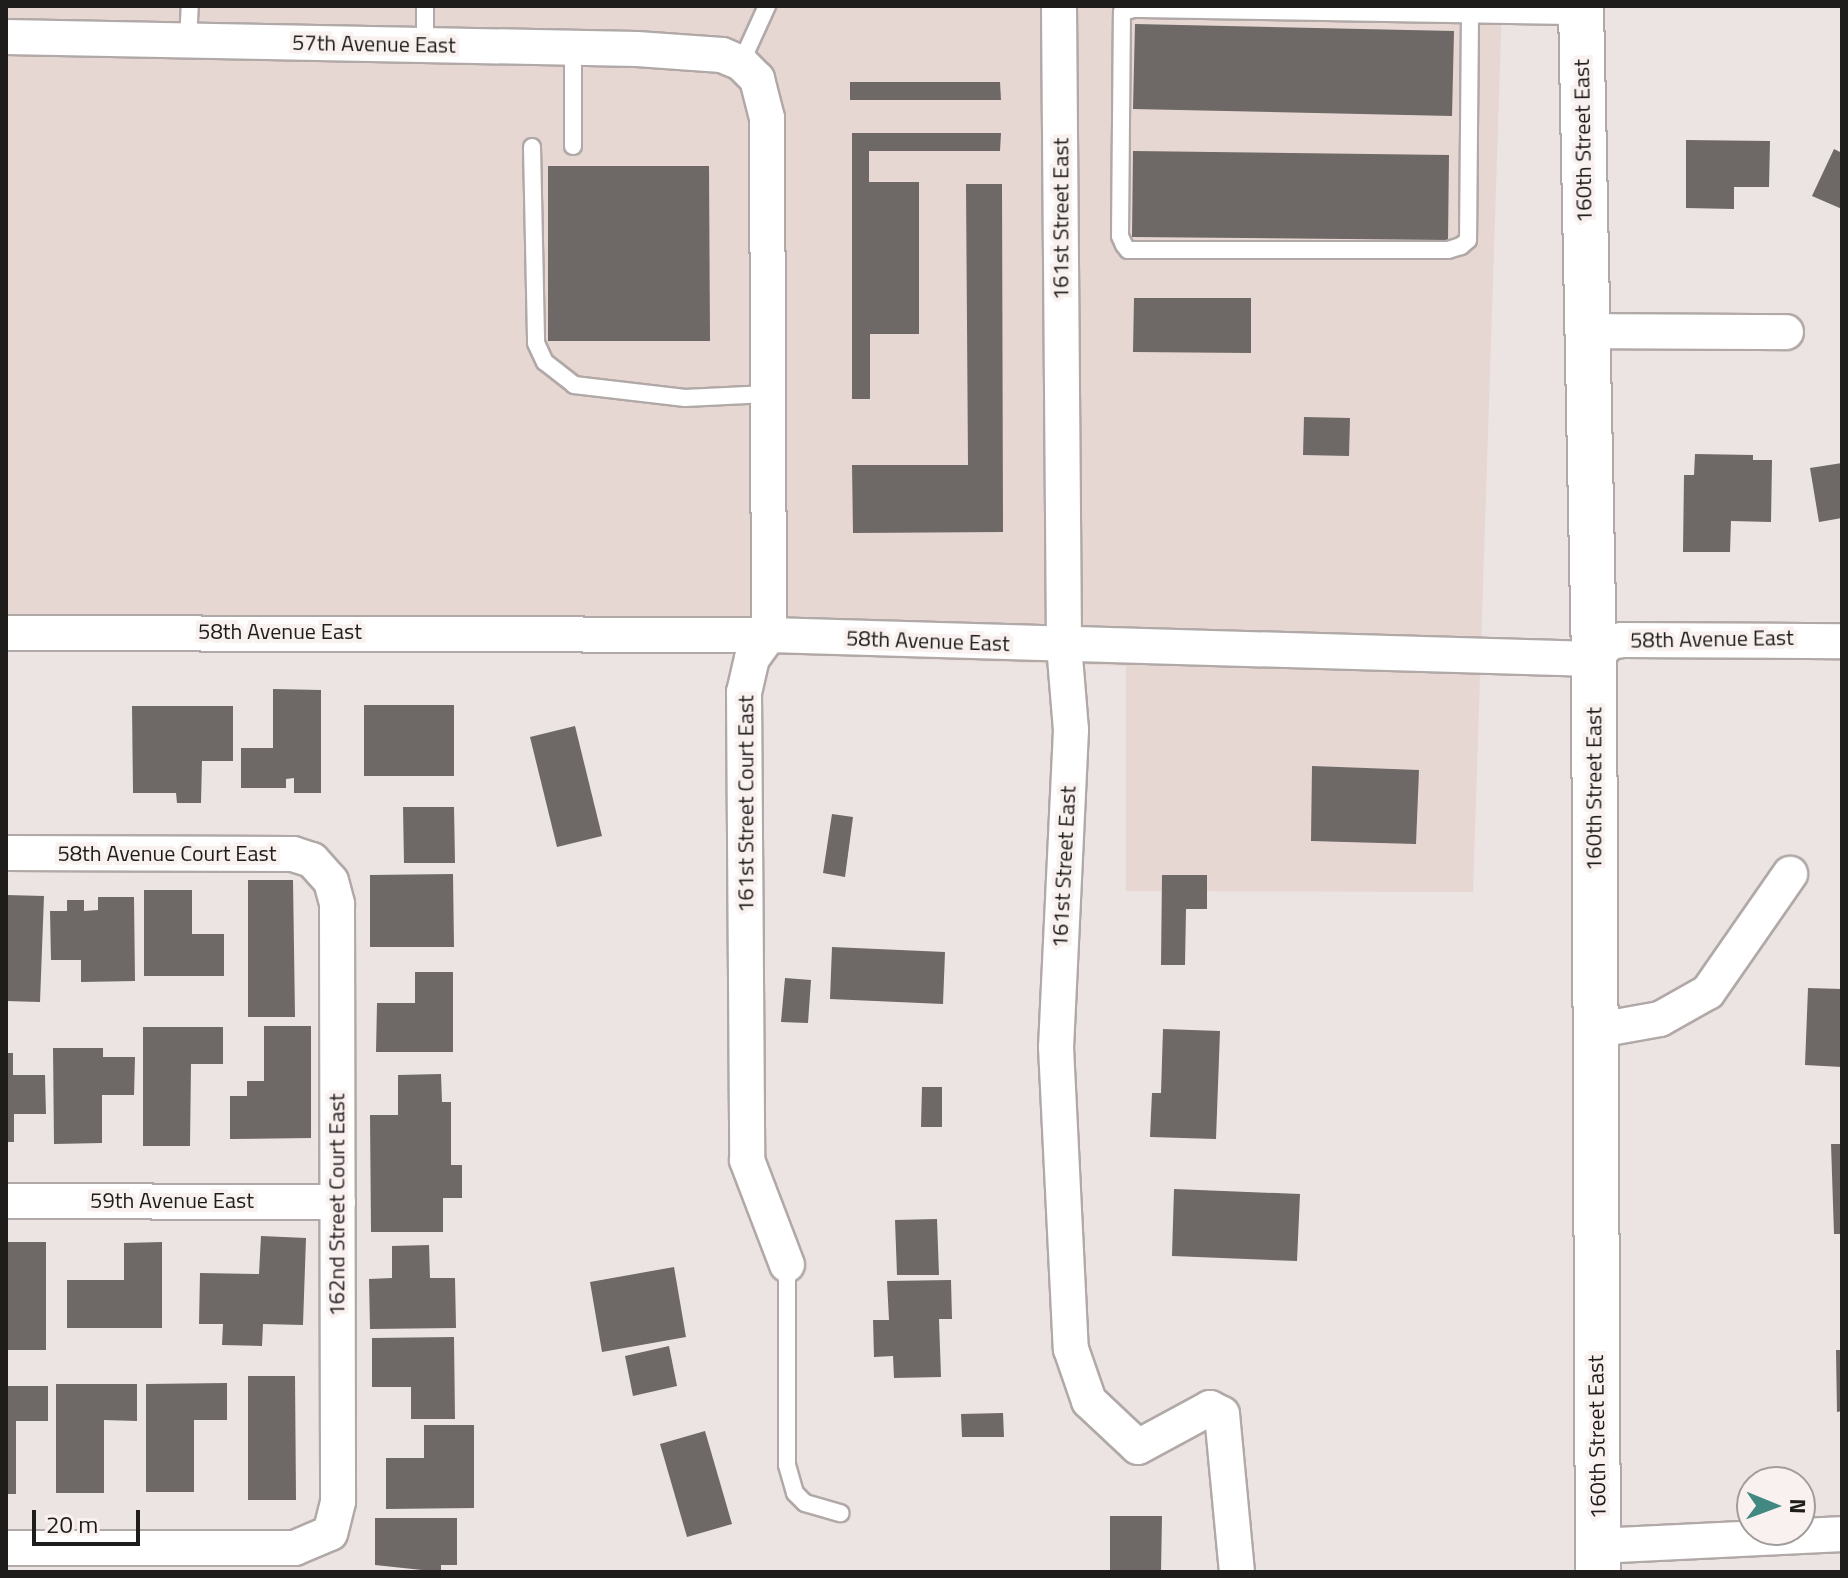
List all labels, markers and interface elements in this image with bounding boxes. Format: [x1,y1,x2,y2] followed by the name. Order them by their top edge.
[292,29,456,59] street label: 57th Avenue East
[1568,59,1598,223] street label: 160th Street East
[1048,138,1074,300] street label: 161st Street East
[198,619,362,645] street label: 58th Avenue East
[1630,624,1794,654] street label: 58th Avenue East
[846,625,1010,657] street label: 58th Avenue East
[733,695,759,913] street label: 161st Street Court East
[1581,707,1607,871] street label: 160th Street East
[1047,785,1081,949] street label: 161st Street East
[57,841,277,867] street label: 58th Avenue Court East
[324,1093,350,1317] street label: 162nd Street Court East
[90,1188,254,1214] street label: 59th Avenue East
[1582,1355,1612,1519] street label: 160th Street East
[1736,1466,1816,1546] north arrow
[36,1494,144,1544] scale bar
[1781,1498,1815,1514] text: N
[46,1506,98,1542] text: 20 m

